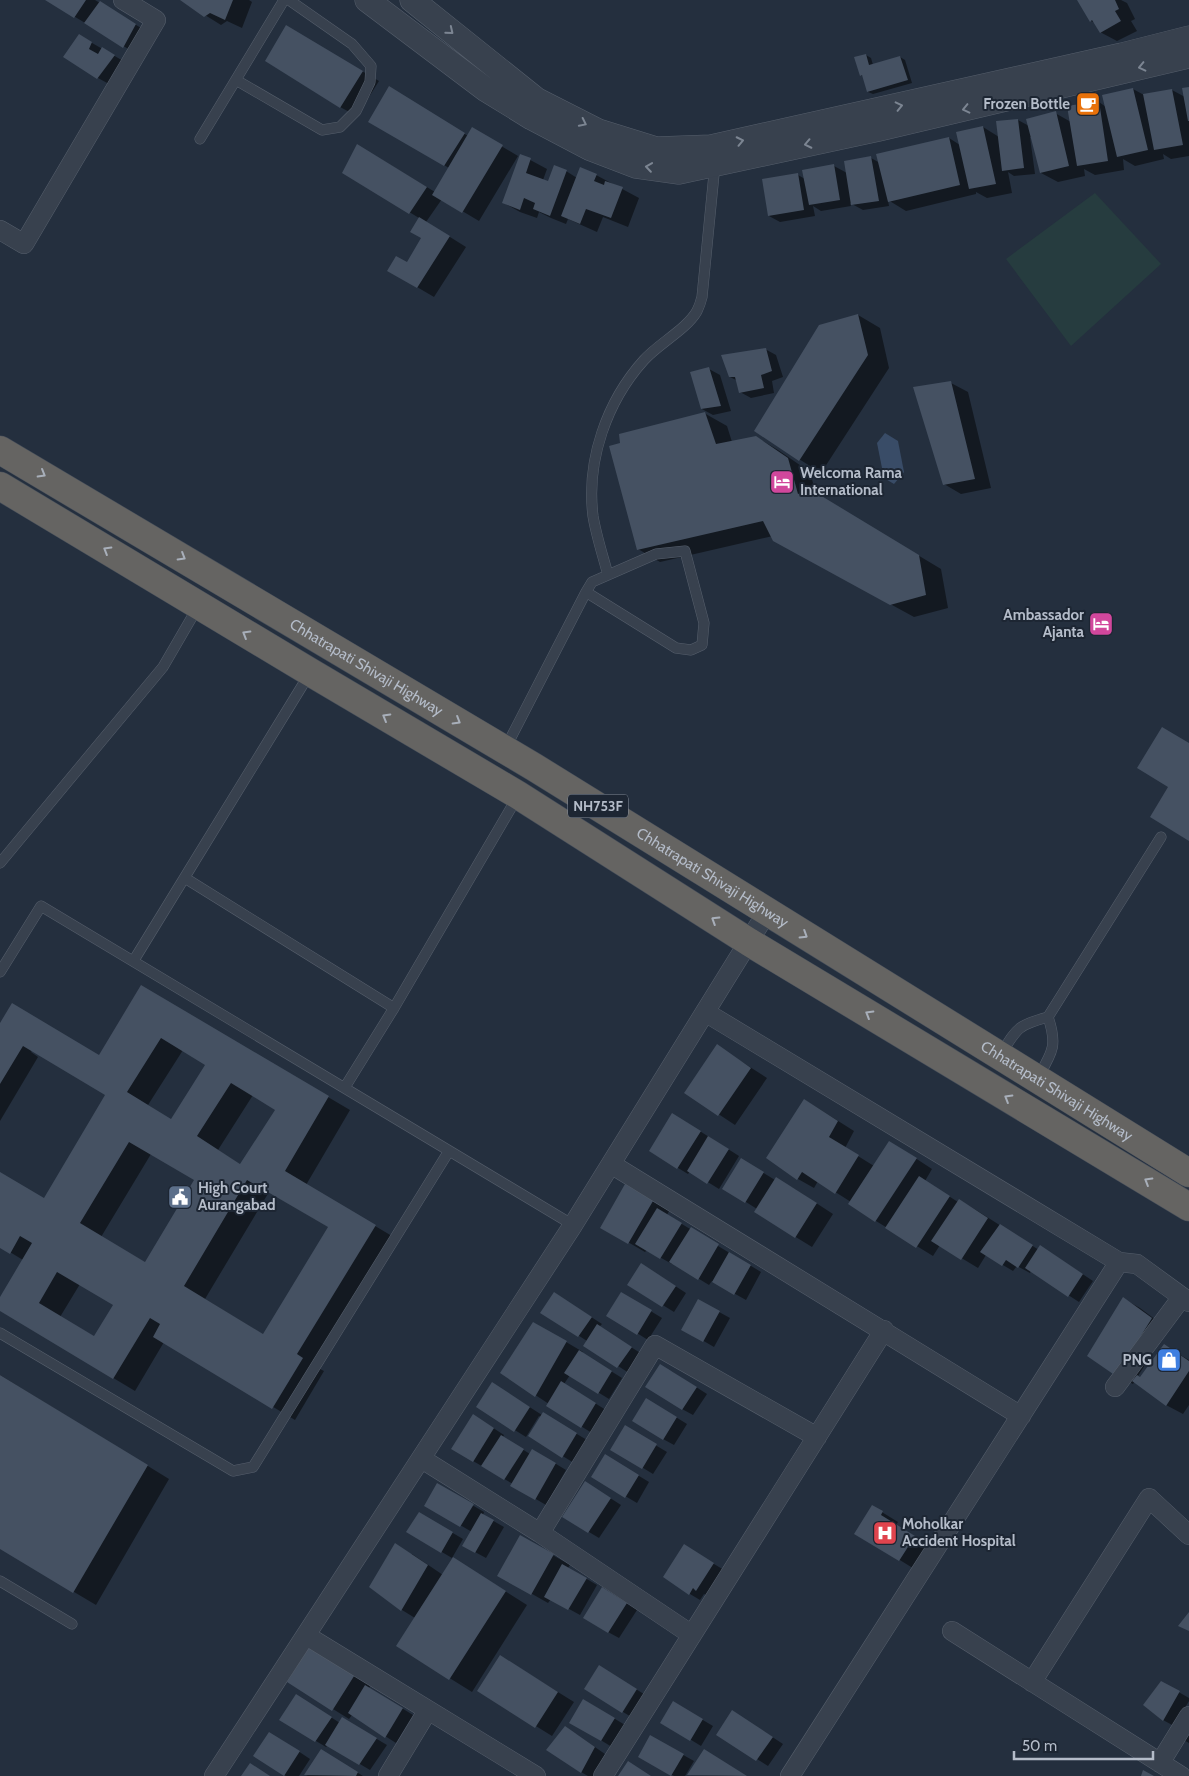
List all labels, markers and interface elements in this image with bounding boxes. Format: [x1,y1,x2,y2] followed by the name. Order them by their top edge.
[444,25,453,33] one-way arrow
[1137,61,1146,72] one-way arrow
[1075,91,1101,117] cafe icon: Frozen Bottle
[983,95,1070,113] place label: Frozen Bottle
[894,101,903,112] one-way arrow
[962,103,971,114] one-way arrow
[578,117,587,127] one-way arrow
[736,136,745,146] one-way arrow
[803,139,812,149] one-way arrow
[644,163,653,173] one-way arrow
[800,464,902,499] place label: Welcoma Rama International
[37,468,46,478] one-way arrow
[769,469,795,495] hotel icon: Welcoma Rama International
[103,547,112,557] one-way arrow
[177,550,186,560] one-way arrow
[1003,606,1085,641] place label: Ambassador Ajanta
[1088,611,1114,637] hotel icon: Ambassador Ajanta
[286,615,447,720] street label: Chhatrapati Shivaji Highway
[243,630,252,640] one-way arrow
[382,713,391,723] one-way arrow
[451,715,460,725] one-way arrow
[568,794,628,818] road number: NH753F
[633,824,792,932] street label: Chhatrapati Shivaji Highway
[712,917,721,927] one-way arrow
[798,928,807,938] one-way arrow
[866,1010,875,1020] one-way arrow
[977,1037,1136,1145] street label: Chhatrapati Shivaji Highway
[1005,1094,1014,1104] one-way arrow
[1144,1178,1153,1188] one-way arrow
[198,1179,276,1214] place label: High Court Aurangabad
[167,1184,193,1210] public building icon: High Court Aurangabad
[1156,1347,1182,1373] shop icon: PNG
[1122,1351,1152,1369] place label: PNG
[902,1515,1016,1550] place label: Moholkar Accident Hospital
[872,1520,898,1546] hospital icon: Moholkar Accident Hospital
[1014,1728,1153,1760] scale bar
[1022,1737,1057,1755] text: 50 m

